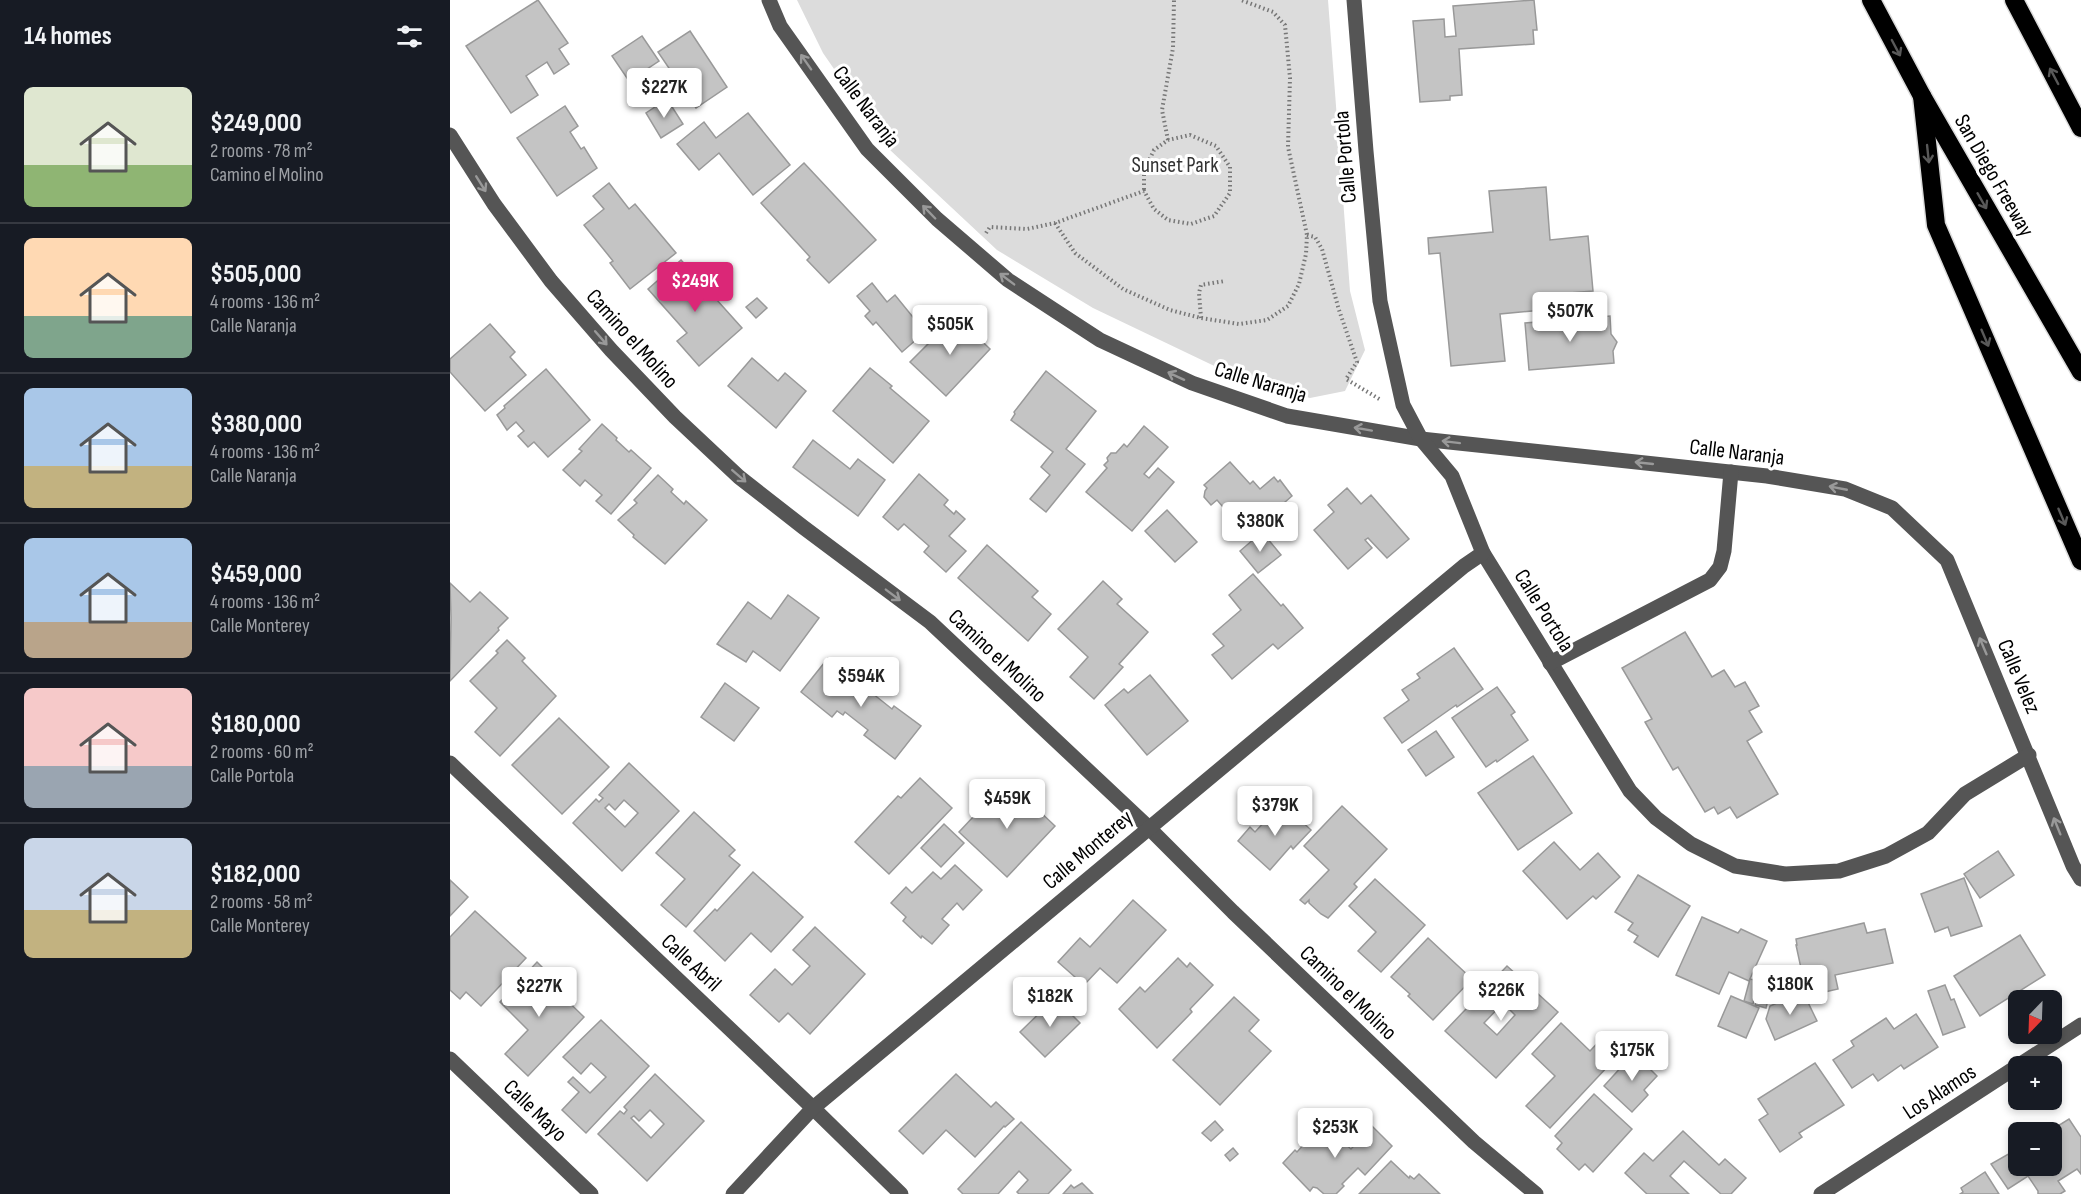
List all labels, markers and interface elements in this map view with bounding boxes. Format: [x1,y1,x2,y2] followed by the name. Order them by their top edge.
[393,20,426,53] icon: filters
[24,21,112,52] text: 14 homes
[1890,39,1902,56] one-way arrow
[799,54,812,70] one-way arrow
[826,61,905,153] street label: Calle Naranja
[622,68,706,119] pin: $227K
[2048,68,2060,85] one-way arrow
[641,75,687,99] text: $227K
[210,108,302,139] text: $249,000
[1328,110,1363,204] street label: Calle Portola
[1948,110,2040,242] street label: San Diego Freeway
[72,111,144,183] icon: home
[210,139,313,163] text: 2 rooms · 78 m²
[1923,143,1934,163] one-way arrow
[1131,152,1219,179] park label: Sunset Park
[210,163,324,187] text: Camino el Molino
[476,175,488,192] one-way arrow
[1977,192,1989,209] one-way arrow
[922,204,937,219] one-way arrow
[210,259,301,290] text: $505,000
[72,262,144,334] icon: home
[653,262,737,313] pin: $249K
[671,269,719,293] text: $249K
[1000,273,1016,286] one-way arrow
[580,284,684,394] street label: Camino el Molino
[210,290,320,314] text: 4 rooms · 136 m²
[1528,292,1612,343] pin: $507K
[1546,299,1594,323] text: $507K
[908,305,992,356] pin: $505K
[926,312,974,336] text: $505K
[210,314,297,338] text: Calle Naranja
[1980,329,1991,347] one-way arrow
[594,330,607,346] one-way arrow
[1211,356,1310,409] street label: Calle Naranja
[1168,370,1186,381] one-way arrow
[210,409,302,440] text: $380,000
[72,412,144,484] icon: home
[1354,423,1373,434] one-way arrow
[1688,433,1786,472] street label: Calle Naranja
[1441,436,1461,447] one-way arrow
[210,440,320,464] text: 4 rooms · 136 m²
[1635,457,1655,468] one-way arrow
[210,464,297,488] text: Calle Naranja
[731,469,747,482] one-way arrow
[1828,482,1848,493] one-way arrow
[1218,502,1302,553] pin: $380K
[2057,508,2068,526] one-way arrow
[1236,509,1284,533] text: $380K
[210,559,302,590] text: $459,000
[72,562,144,634] icon: home
[1508,564,1580,657] street label: Calle Portola
[885,588,901,601] one-way arrow
[210,590,320,614] text: 4 rooms · 136 m²
[942,604,1052,709] street label: Camino el Molino
[210,614,310,638] text: Calle Monterey
[1991,635,2046,718] street label: Calle Velez
[1977,637,1988,655] one-way arrow
[819,657,903,708] pin: $594K
[837,664,885,688] text: $594K
[210,709,301,740] text: $180,000
[72,712,144,784] icon: home
[210,740,314,764] text: 2 rooms · 60 m²
[210,764,294,788] text: Calle Portola
[965,779,1049,830] pin: $459K
[983,786,1031,810] text: $459K
[1233,786,1317,837] pin: $379K
[1251,793,1299,817] text: $379K
[1037,804,1139,896] street label: Calle Monterey
[2051,817,2062,836] one-way arrow
[210,859,300,890] text: $182,000
[72,862,144,934] icon: home
[210,890,313,914] text: 2 rooms · 58 m²
[210,914,310,938] text: Calle Monterey
[655,928,727,998] street label: Calle Abril
[1294,940,1402,1046] street label: Camino el Molino
[1748,965,1832,1016] pin: $180K
[497,967,581,1018] pin: $227K
[1459,971,1543,1022] pin: $226K
[1767,972,1813,996] text: $180K
[516,974,562,998] text: $227K
[1008,977,1092,1028] pin: $182K
[1477,978,1525,1002] text: $226K
[1027,984,1073,1008] text: $182K
[2008,990,2062,1044] north arrow
[2008,990,2062,1176] map controls
[1590,1031,1674,1082] pin: $175K
[1609,1038,1655,1062] text: $175K
[2008,1056,2062,1110] button: +
[1898,1059,1982,1126] street label: Los Alamos
[497,1074,572,1148] street label: Calle Mayo
[1293,1108,1377,1159] pin: $253K
[1312,1115,1358,1139] text: $253K
[2008,1122,2062,1176] button: −

